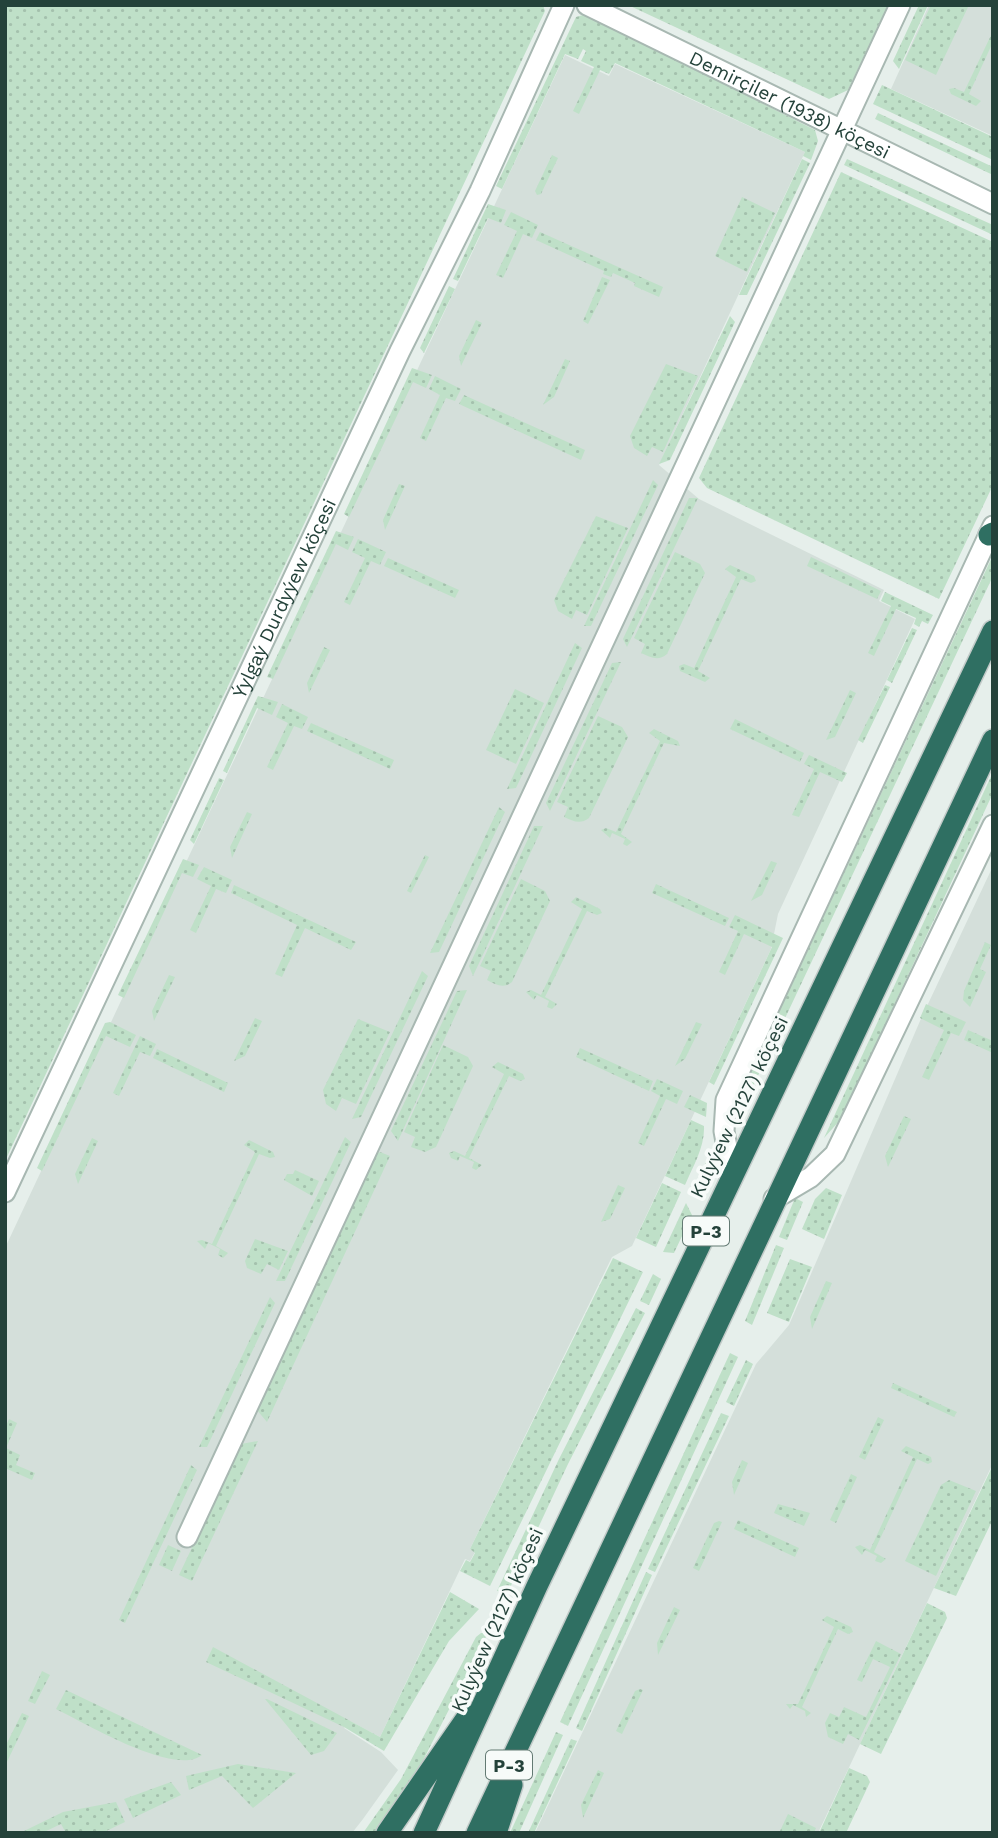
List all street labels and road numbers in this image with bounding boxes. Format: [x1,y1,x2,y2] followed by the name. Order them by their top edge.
[686,46,894,163] street label: Demirçiler (1938) köçesi
[227,495,341,702] street label: Ýylgaý Durdyýew köçesi
[685,1012,793,1202] street label: Kulyýew (2127) köçesi
[683,1216,729,1246] road number: P-3
[446,1524,548,1716] street label: Kulyýew (2127) köçesi
[486,1750,532,1780] road number: P-3

